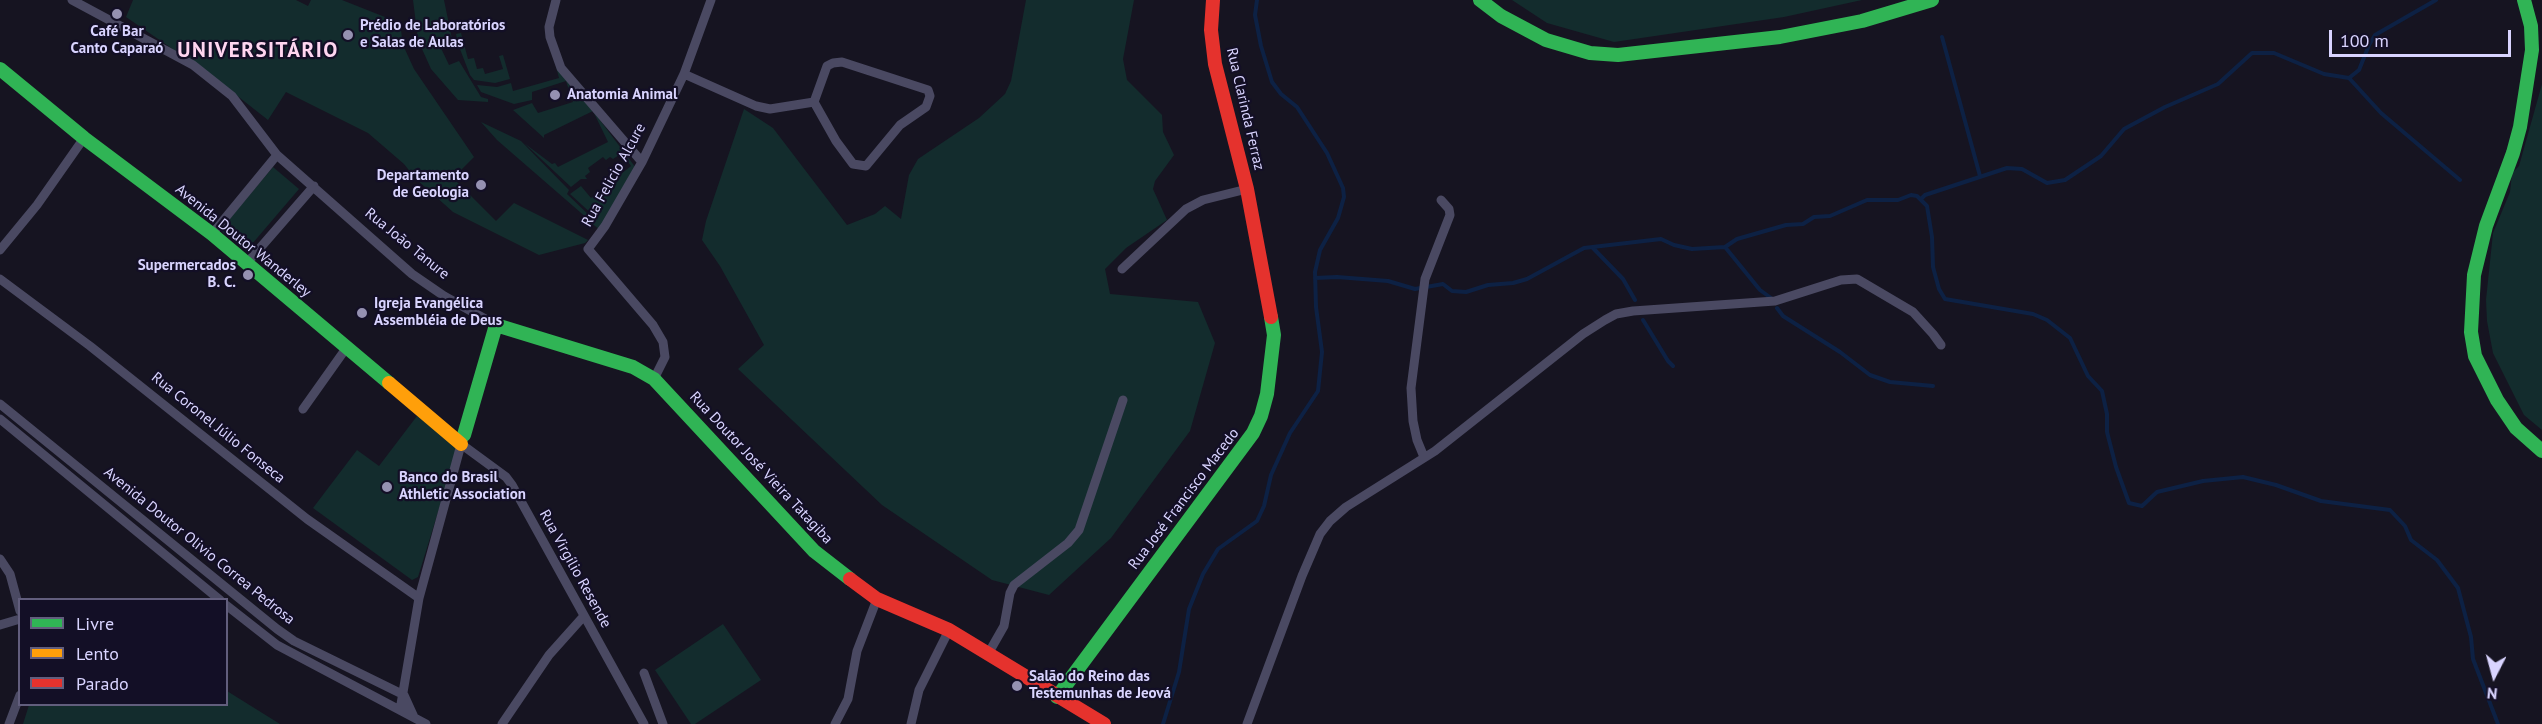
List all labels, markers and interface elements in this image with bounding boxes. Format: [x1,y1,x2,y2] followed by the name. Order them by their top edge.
[110,7,124,21] marker: Café Bar Canto Caparaó
[360,17,505,52] place label: Prédio de Laboratórios e Salas de Aulas
[2332,18,2514,56] scale bar
[71,23,163,58] place label: Café Bar Canto Caparaó
[341,28,355,42] marker: Prédio de Laboratórios e Salas de Aulas
[2340,29,2389,52] text: 100 m
[177,38,339,64] district label: UNIVERSITÁRIO
[1222,46,1268,172] street label: Rua Clarinda Ferraz
[567,86,677,104] place label: Anatomia Animal
[548,88,562,102] marker: Anatomia Animal
[578,120,650,230] street label: Rua Felicio Alcure
[377,167,469,202] place label: Departamento de Geologia
[474,178,488,192] marker: Departamento de Geologia
[171,181,315,301] street label: Avenida Doutor Wanderley
[361,204,453,284] street label: Rua João Tanure
[138,257,236,292] place label: Supermercados B. C.
[241,268,255,282] marker: Supermercados B. C.
[374,295,502,330] place label: Igreja Evangélica Assembléia de Deus
[355,306,369,320] marker: Igreja Evangélica Assembléia de Deus
[148,369,288,487] street label: Rua Coronel Júlio Fonseca
[686,388,836,548] street label: Rua Doutor José Vieira Tatagiba
[1125,425,1243,573] street label: Rua José Francisco Macedo
[100,463,298,629] street label: Avenida Doutor Olivio Correa Pedrosa
[399,469,526,504] place label: Banco do Brasil Athletic Association
[380,480,394,494] marker: Banco do Brasil Athletic Association
[535,507,615,631] street label: Rua Virgílio Resende
[18,598,228,706] legend
[76,612,114,635] text: Livre
[76,642,119,665] text: Lento
[2464,646,2524,706] north arrow
[1029,668,1171,703] place label: Salão do Reino das Testemunhas de Jeová
[76,672,129,695] text: Parado
[1010,679,1024,693] marker: Salão do Reino das Testemunhas de Jeová
[2486,683,2498,704] text: N

